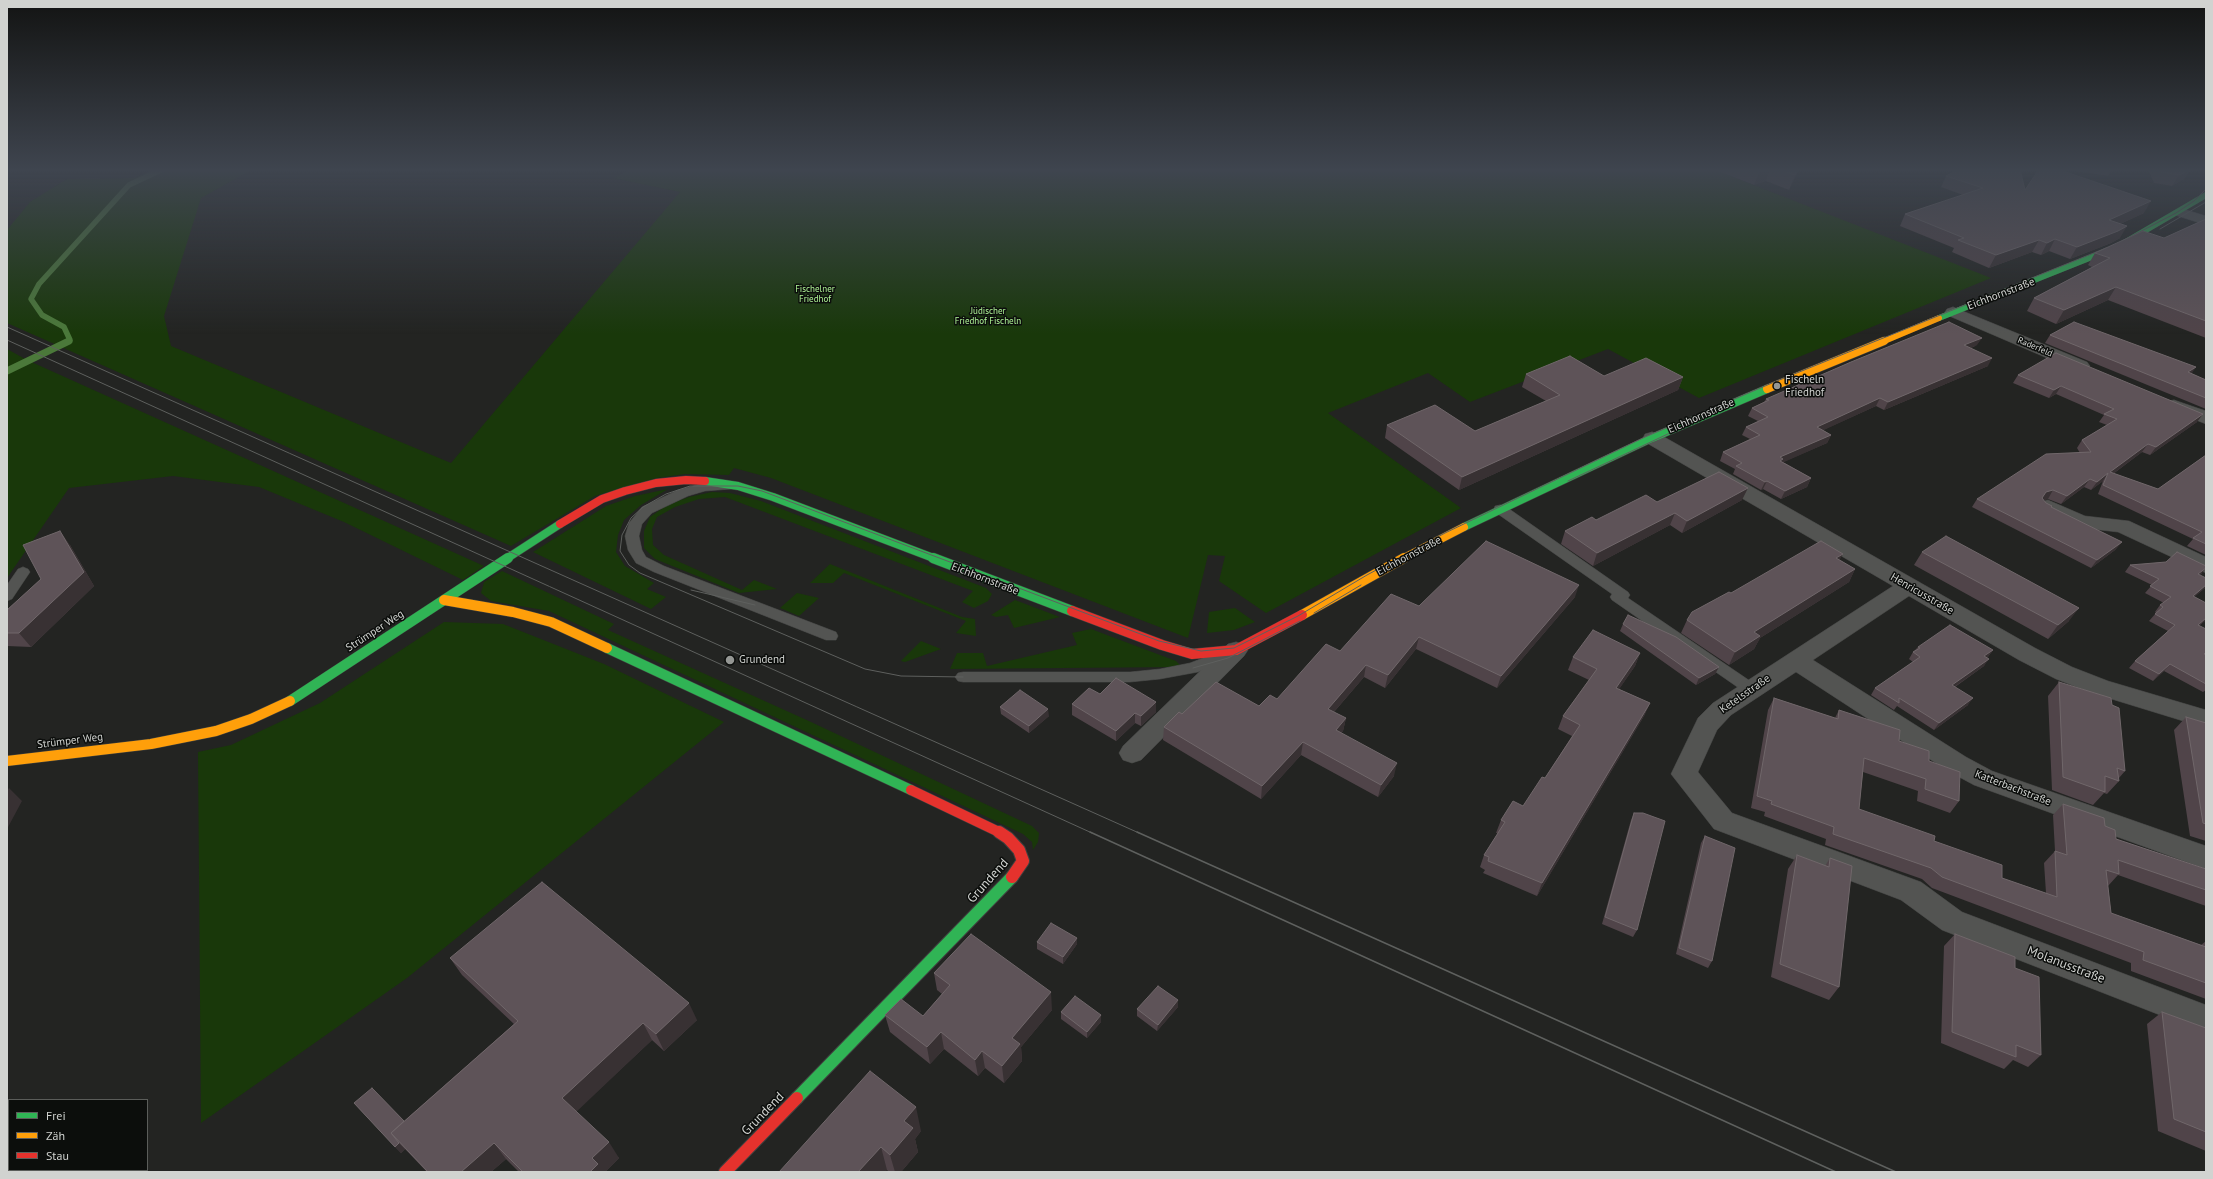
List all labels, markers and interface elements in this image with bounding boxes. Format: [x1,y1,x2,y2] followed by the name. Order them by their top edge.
[1965,275,2037,313] street label: Eichhornstraße
[795,284,835,305] park label: Fischelner Friedhof
[955,306,1021,327] park label: Jüdischer Friedhof Fischeln
[2016,335,2054,359] street label: Raderfeld
[1785,373,1824,399] place label: Fischeln Friedhof
[1772,381,1782,391] marker: Fischeln Friedhof
[1666,396,1736,436] street label: Eichhornstraße
[1374,533,1444,579] street label: Eichhornstraße
[949,560,1021,598] street label: Eichhornstraße
[1888,571,1956,617] street label: Henricusstraße
[344,607,406,655] street label: Strümper Weg
[739,653,785,667] place label: Grundend
[724,654,736,666] marker: Grundend
[1717,672,1773,716] street label: Ketelsstraße
[36,730,104,752] street label: Strümper Weg
[1973,767,2053,809] street label: Katterbachstraße
[964,856,1012,906] street label: Grundend
[2025,943,2107,987] street label: Molanusstraße
[739,1089,787,1139] street label: Grundend
[8,1099,148,1171] legend
[46,1108,66,1123] text: Frei
[46,1128,65,1143] text: Zäh
[46,1148,69,1163] text: Stau

